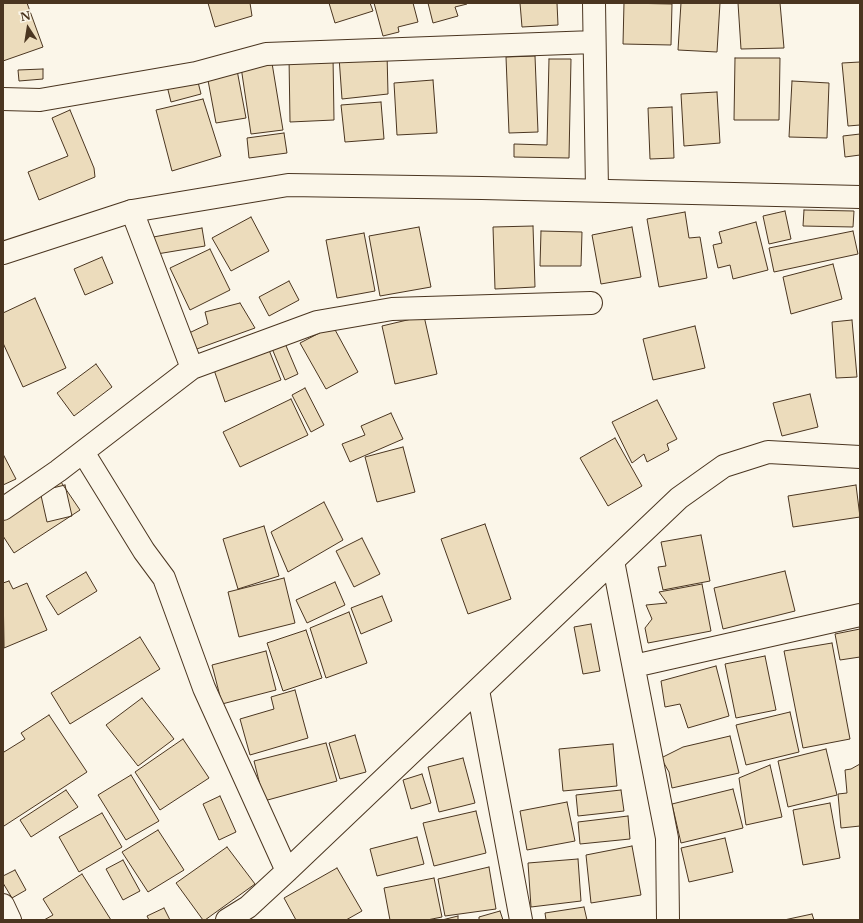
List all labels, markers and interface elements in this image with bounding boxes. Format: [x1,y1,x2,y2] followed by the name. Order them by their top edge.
[8,8,48,48] north arrow
[19,8,32,24] text: N

